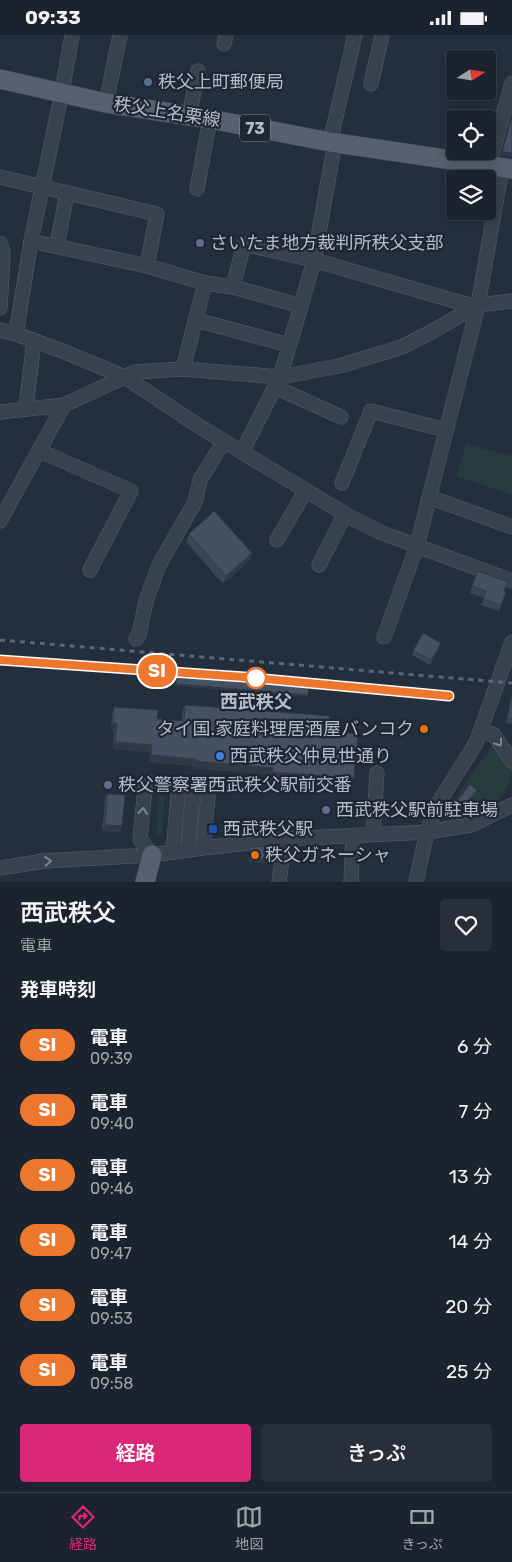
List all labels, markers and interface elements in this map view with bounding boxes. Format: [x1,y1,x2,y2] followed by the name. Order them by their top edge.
[25,6,81,29] text: 09:33
[446,50,496,100] north arrow
[446,50,496,220] map controls
[158,71,284,93] place label: 秩父上町郵便局
[142,76,154,88] marker: 秩父上町郵便局
[112,93,222,131] street label: 秩父上名栗線
[446,110,496,160] button: locate
[240,115,270,141] road number: 73
[446,170,496,220] button: layers
[210,232,443,254] place label: さいたま地方裁判所秩父支部
[194,237,206,249] marker: さいたま地方裁判所秩父支部
[134,655,180,687] line badge: SI
[148,660,166,682] text: SI
[245,667,267,689] marker: 西武秩父
[220,691,292,713] place label: 西武秩父
[157,718,414,740] place label: タイ国.家庭料理居酒屋バンコク
[418,723,430,735] marker: タイ国.家庭料理居酒屋バンコク
[493,737,502,747] one-way arrow
[230,745,392,767] place label: 西武秩父仲見世通り
[214,750,226,762] marker: 西武秩父仲見世通り
[118,774,352,796] place label: 秩父警察署西武秩父駅前交番
[102,779,114,791] marker: 秩父警察署西武秩父駅前交番
[336,799,498,821] place label: 西武秩父駅前駐車場
[320,804,332,816] marker: 西武秩父駅前駐車場
[137,806,148,814] one-way arrow
[223,818,313,840] place label: 西武秩父駅
[207,823,219,835] marker: 西武秩父駅
[265,844,391,866] place label: 秩父ガネーシャ
[249,849,261,861] marker: 秩父ガネーシャ
[44,856,52,867] one-way arrow
[20,899,116,927] text: 西武秩父
[440,899,492,951] button: heart
[20,936,52,955] text: 電車
[20,978,96,1001] text: 発車時刻
[90,1026,128,1049] text: 電車
[39,1034,56,1056] text: SI
[457,1035,492,1058] text: 6 分
[90,1049,133,1068] text: 09:39
[90,1091,128,1114] text: 電車
[39,1099,56,1121] text: SI
[459,1100,492,1123] text: 7 分
[90,1114,134,1133] text: 09:40
[90,1156,128,1179] text: 電車
[39,1164,56,1186] text: SI
[449,1165,492,1188] text: 13 分
[90,1179,133,1198] text: 09:46
[90,1221,128,1244] text: 電車
[39,1229,56,1251] text: SI
[448,1230,492,1253] text: 14 分
[90,1244,132,1263] text: 09:47
[90,1286,128,1309] text: 電車
[39,1294,56,1316] text: SI
[445,1295,492,1318] text: 20 分
[90,1309,133,1328] text: 09:53
[90,1351,128,1374] text: 電車
[39,1359,56,1381] text: SI
[446,1360,492,1383] text: 25 分
[90,1374,133,1393] text: 09:58
[20,1424,251,1482] button: 経路
[261,1424,492,1482] button: きっぷ
[69,1503,97,1553] tab: 経路
[235,1503,263,1553] tab: 地図
[401,1503,443,1553] tab: きっぷ

